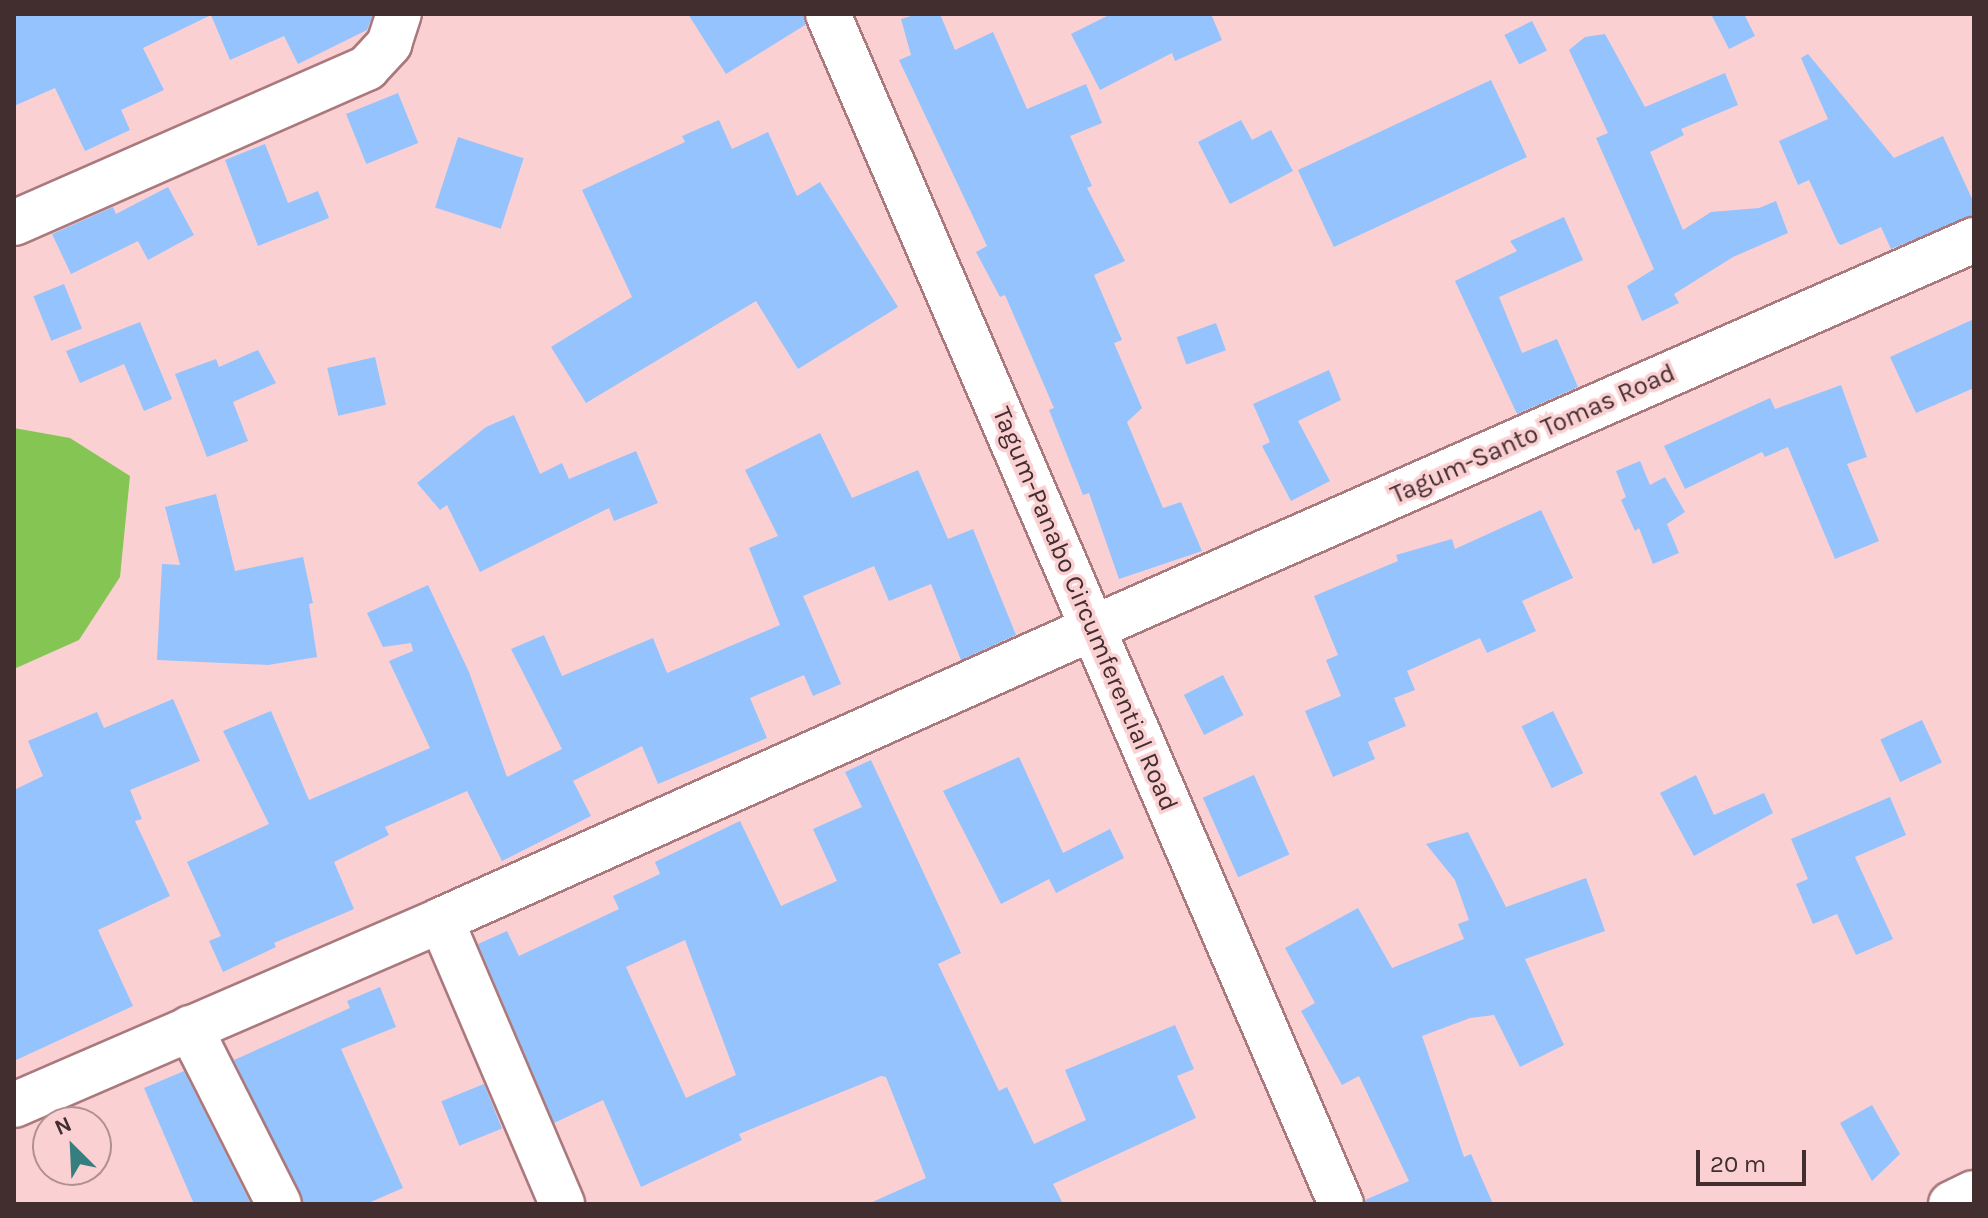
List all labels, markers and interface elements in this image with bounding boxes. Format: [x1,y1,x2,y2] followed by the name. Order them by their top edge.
[1386,357,1680,511] street label: Tagum-Santo Tomas Road
[986,402,1184,816] street label: Tagum-Panabo Circumferential Road
[32,1106,112,1186] north arrow
[51,1111,76,1141] text: N
[1700,1134,1810,1184] scale bar
[1710,1150,1766,1178] text: 20 m

